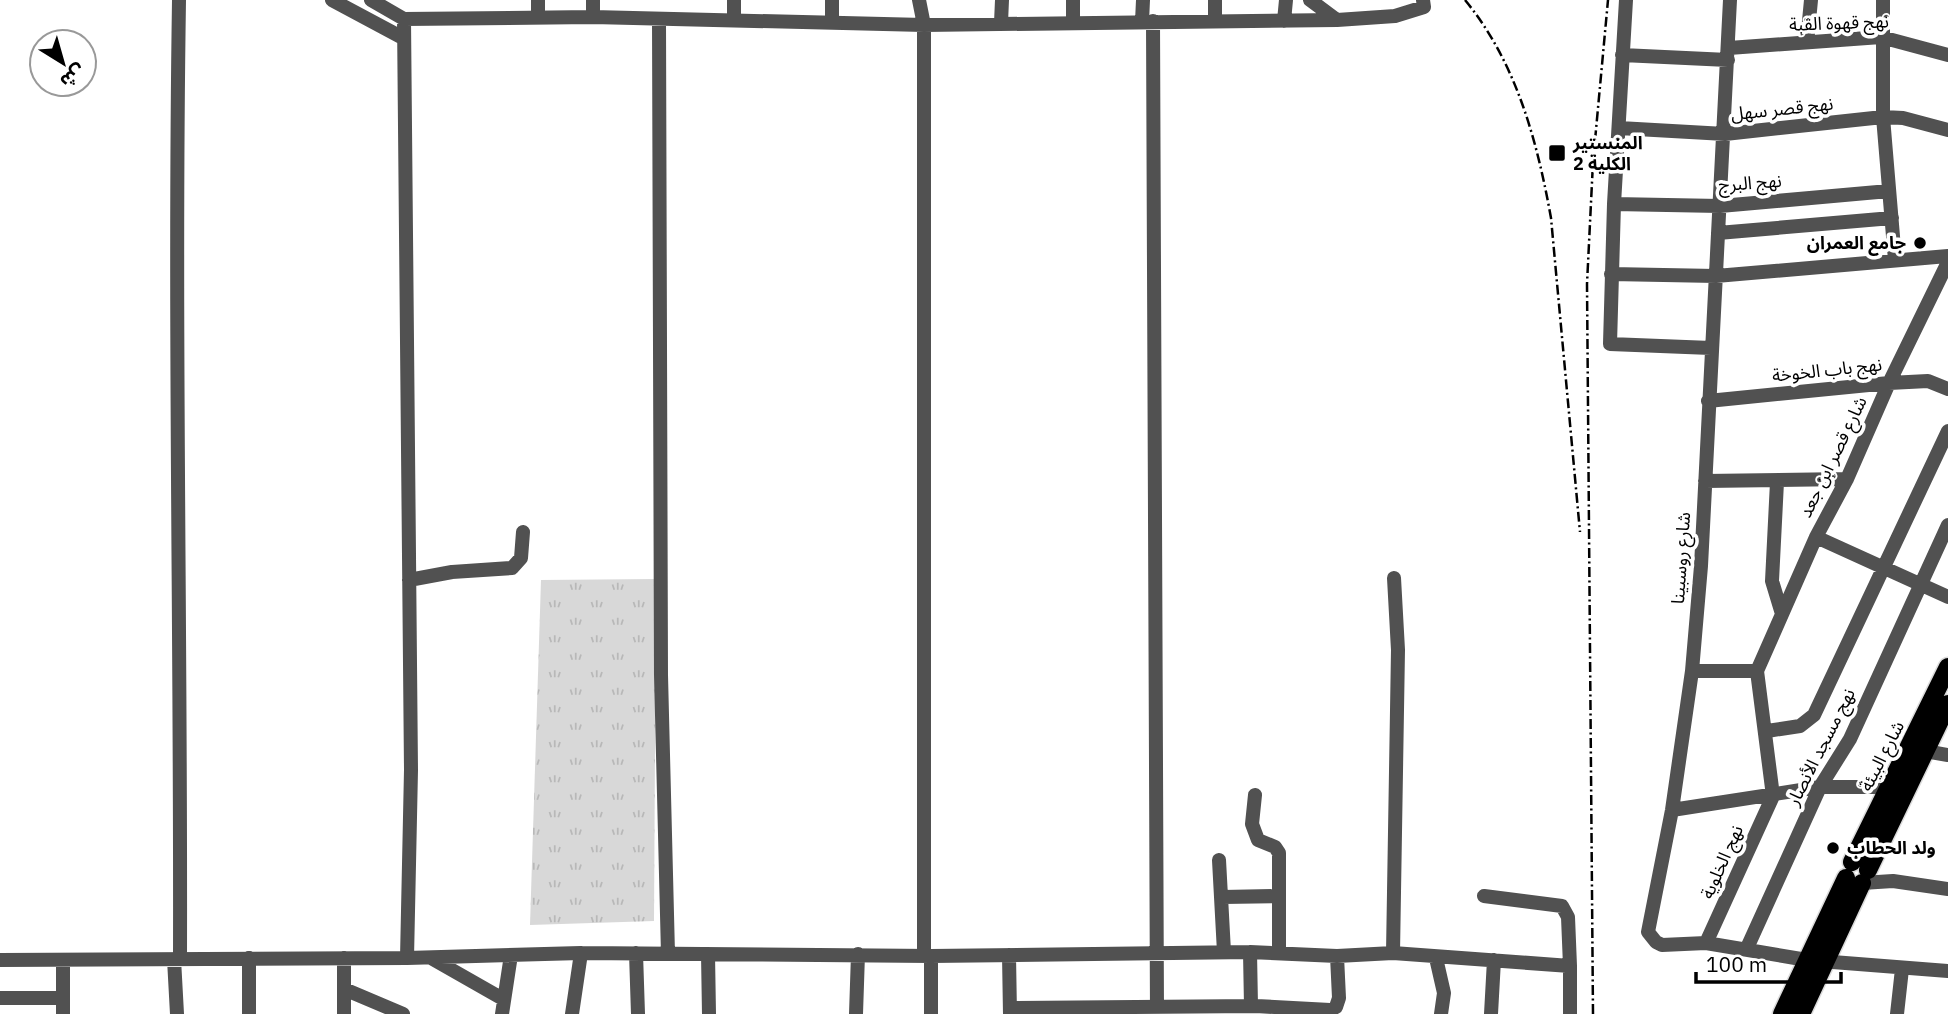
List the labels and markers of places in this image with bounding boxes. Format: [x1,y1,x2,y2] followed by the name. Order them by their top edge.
[1572,131,1643,175] place label: المنستير الكلية 2
[1547,143,1567,163] marker: المنستير الكلية 2
[1807,231,1906,256] place label: جامع العمران
[1912,235,1928,251] marker: جامع العمران
[1847,836,1936,859] place label: ولد الحطاب
[1825,840,1841,856] marker: ولد الحطاب

